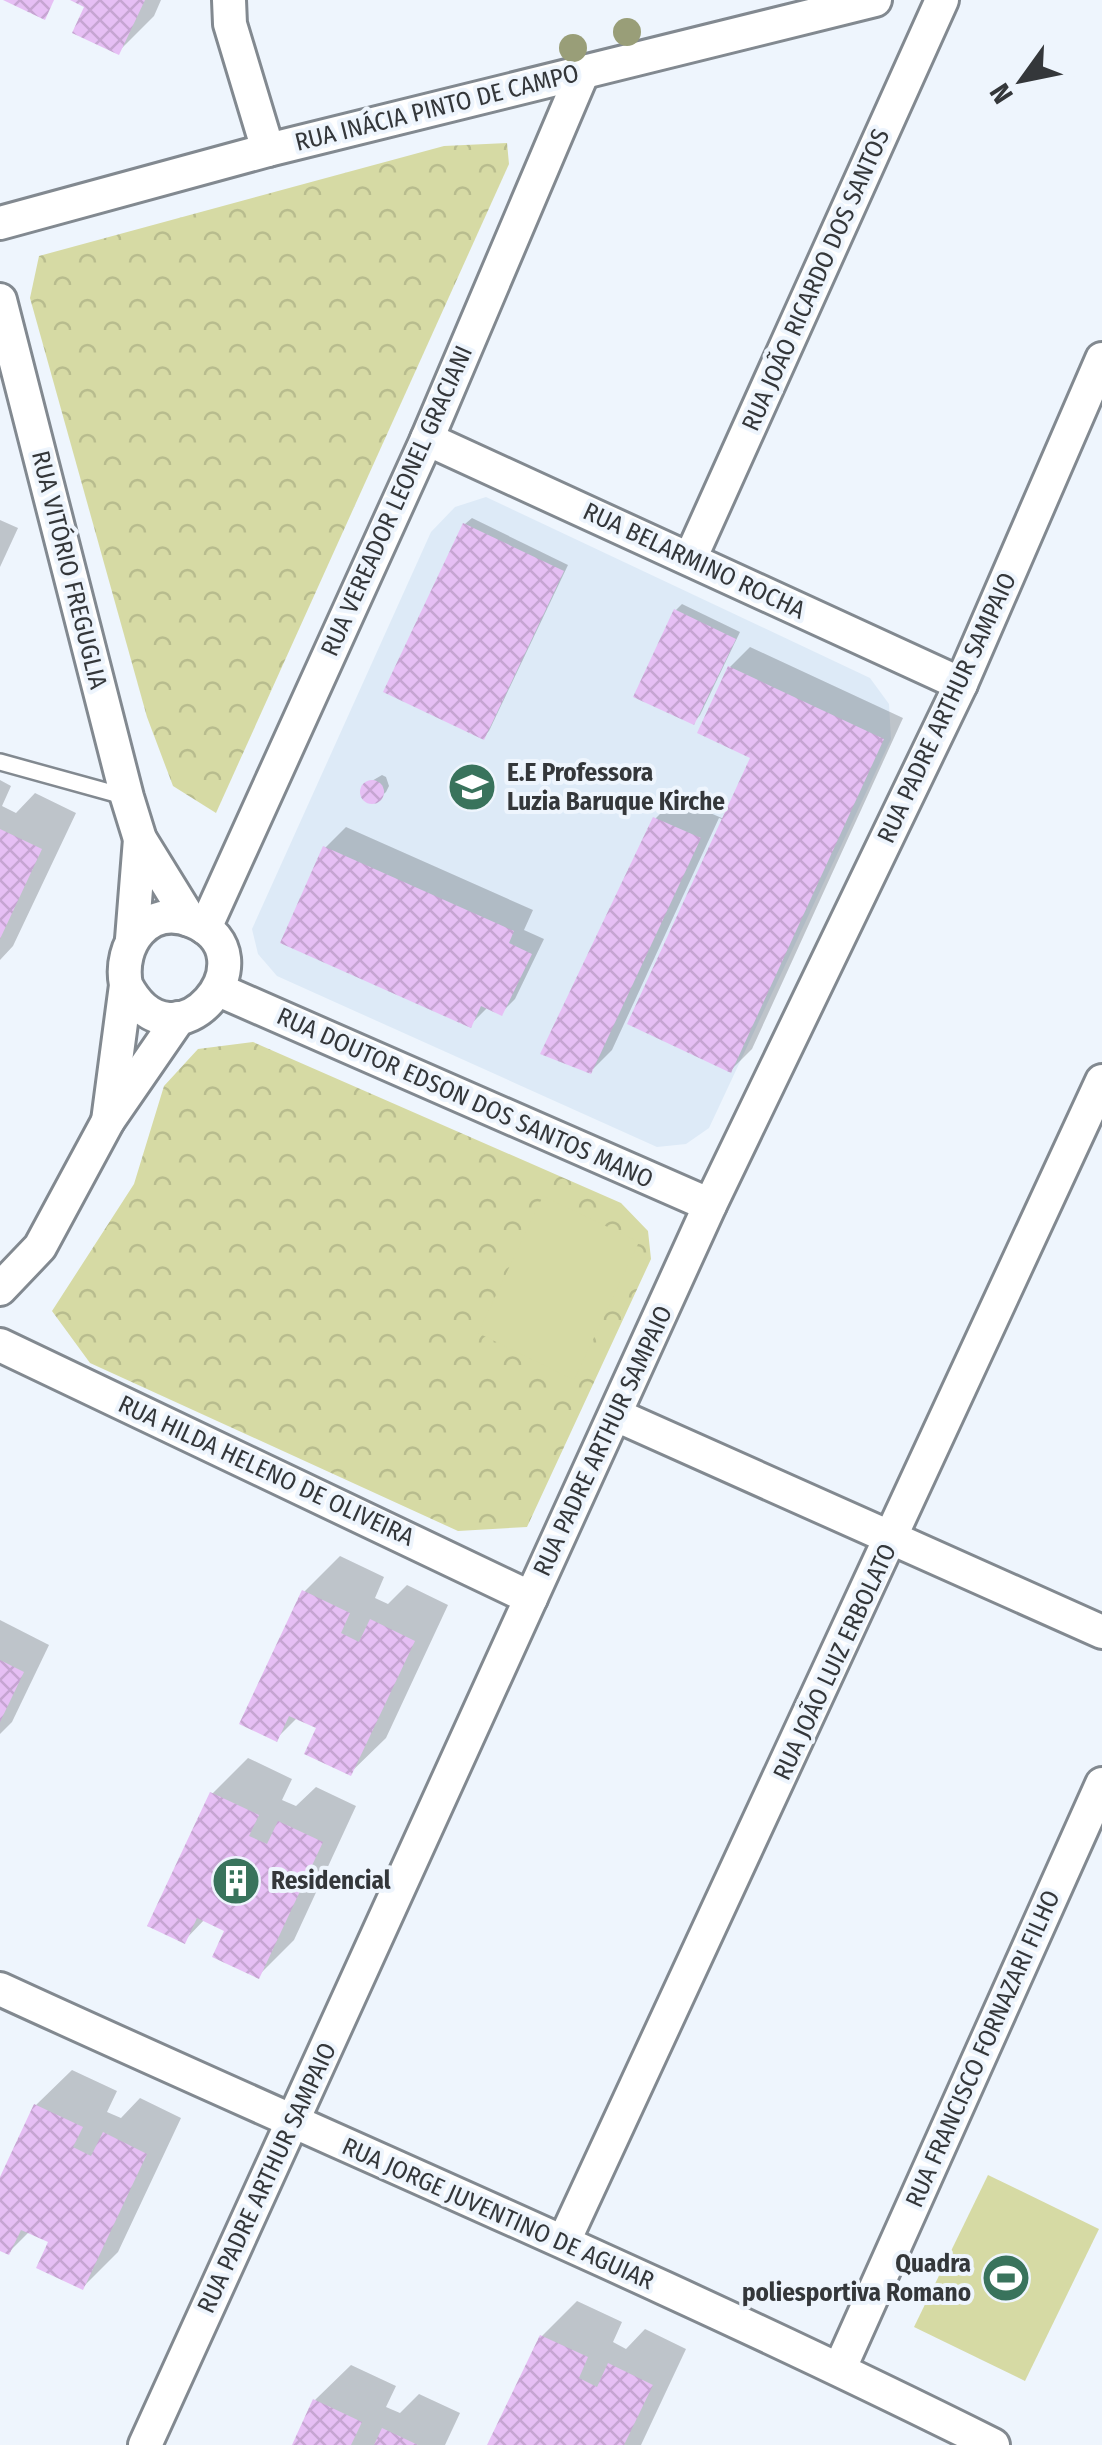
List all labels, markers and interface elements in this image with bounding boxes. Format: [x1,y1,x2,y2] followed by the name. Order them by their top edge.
[972,30,1072,130] north arrow
[292,57,582,158] street label: RUA INÁCIA PINTO DE CAMPO
[983,77,1020,109] text: N
[736,124,896,436] street label: RUA JOÃO RICARDO DOS SANTOS
[315,341,479,661] street label: RUA VEREADOR LEONEL GRACIANI
[25,448,114,692] street label: RUA VITÓRIO FREGUGLIA
[578,496,810,626] street label: RUA BELARMINO ROCHA
[871,568,1023,848] street label: RUA PADRE ARTHUR SAMPAIO
[507,758,725,817] place label: E.E Professora Luzia Baruque Kirche
[446,761,498,813] school or university icon: E.E Professora Luzia Baruque Kirche
[272,1001,658,1195] street label: RUA DOUTOR EDSON DOS SANTOS MANO
[527,1301,679,1581] street label: RUA PADRE ARTHUR SAMPAIO
[113,1389,419,1553] street label: RUA HILDA HELENO DE OLIVEIRA
[767,1539,903,1785] street label: RUA JOÃO LUIZ ERBOLATO
[210,1855,262,1907] building icon: Residencial
[271,1866,391,1896] place label: Residencial
[899,1886,1067,2212] street label: RUA FRANCISCO FORNAZARI FILHO
[191,2038,343,2318] street label: RUA PADRE ARTHUR SAMPAIO
[337,2132,659,2297] street label: RUA JORGE JUVENTINO DE AGUIAR
[742,2249,971,2308] place label: Quadra poliesportiva Romano
[980,2252,1032,2304] sports icon: Quadra poliesportiva Romano

